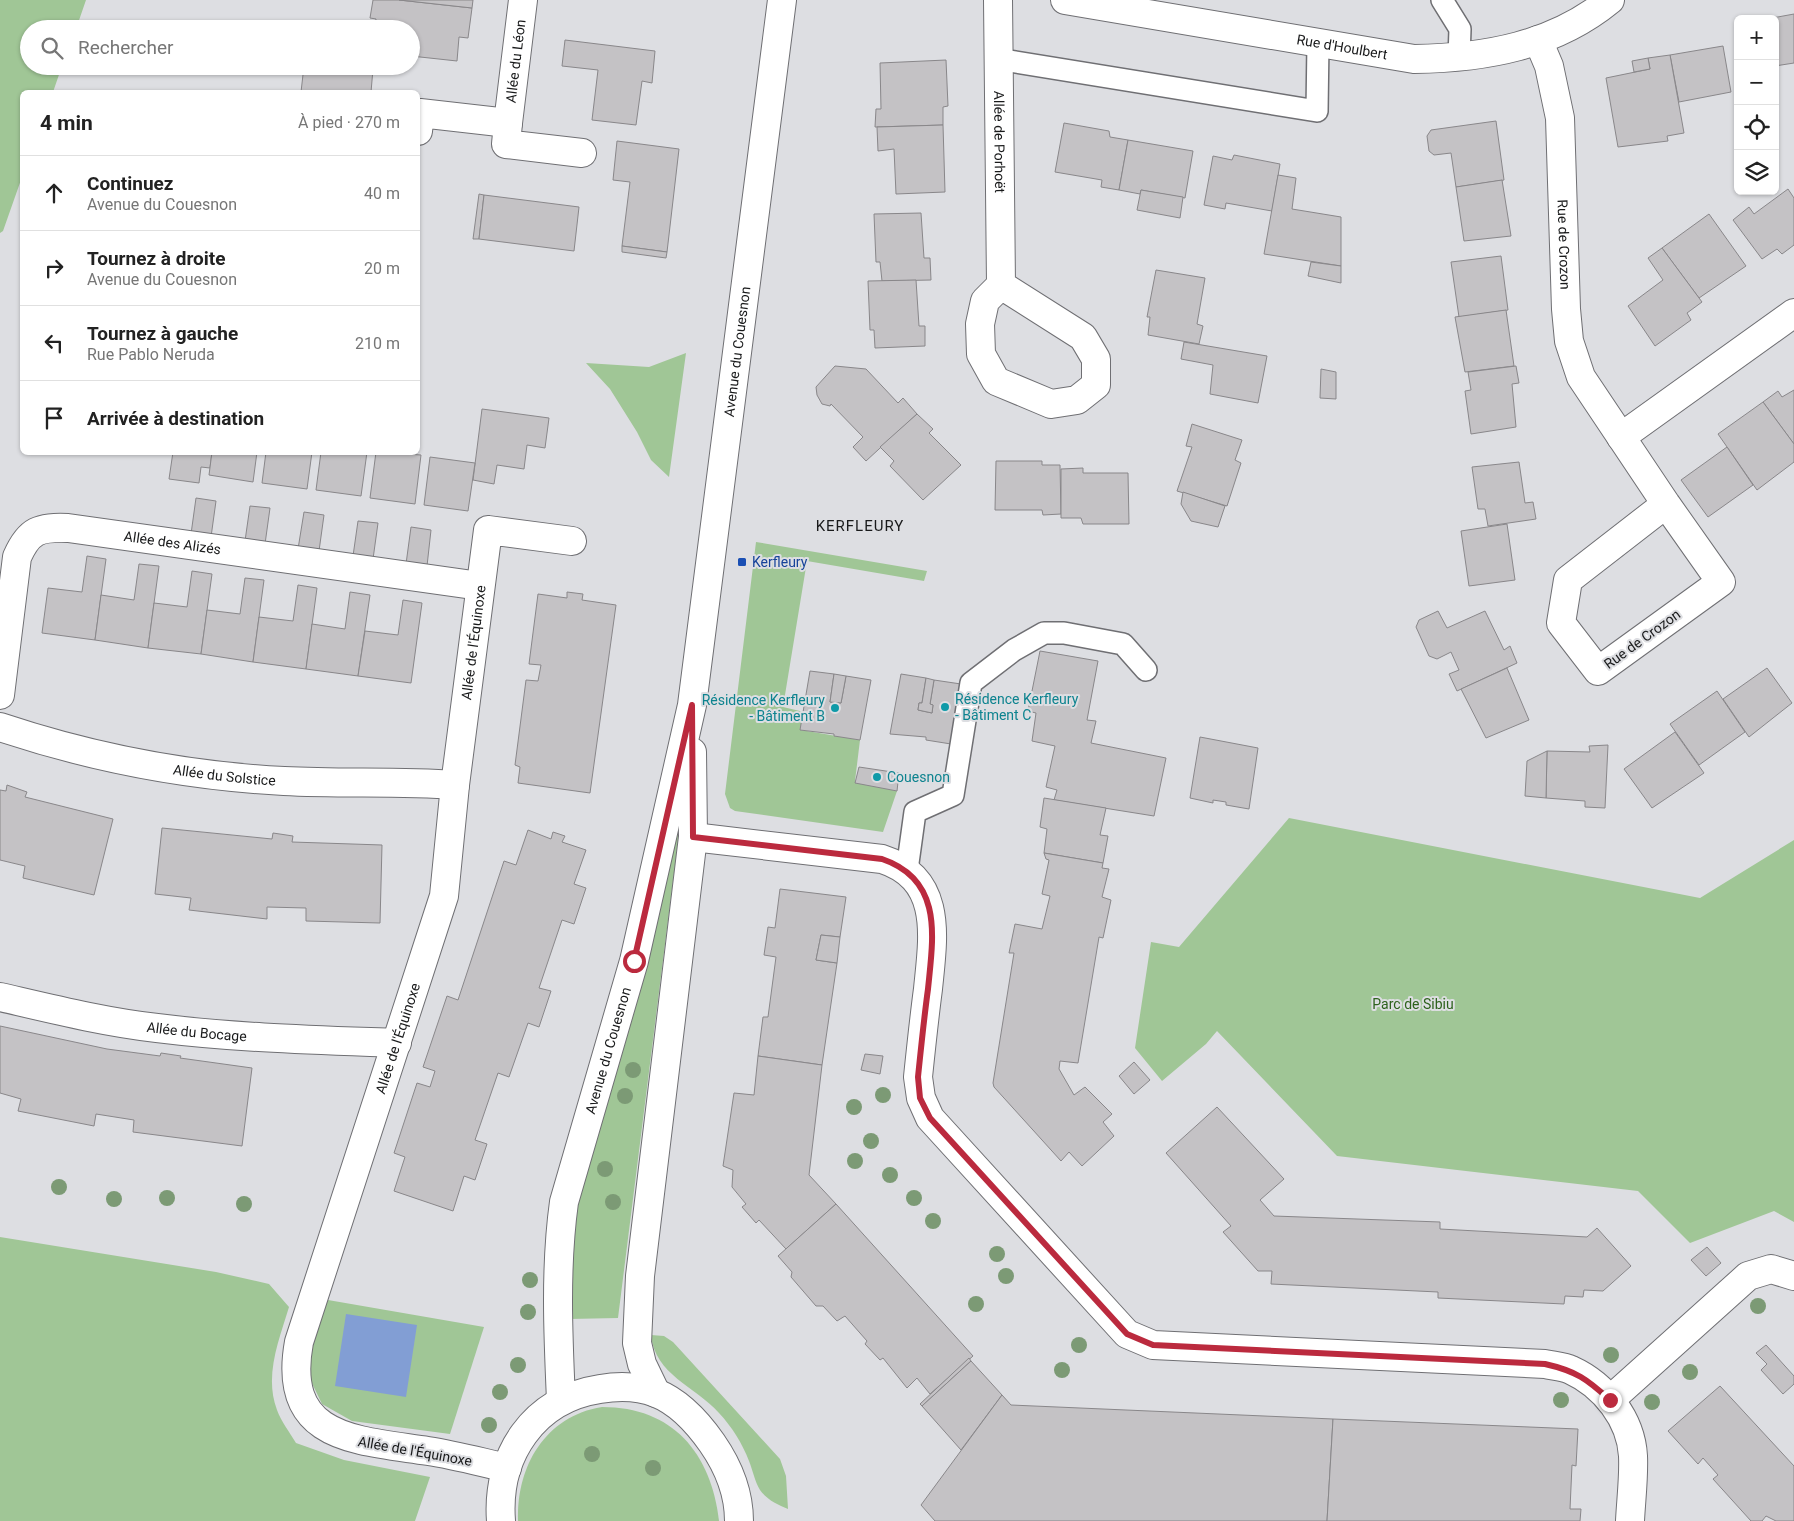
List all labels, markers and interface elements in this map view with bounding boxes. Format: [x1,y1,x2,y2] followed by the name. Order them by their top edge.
[1734,15,1779,195] map controls
[1734,15,1779,60] button: +
[503,18,529,104] street label: Allée du Léon
[20,20,420,75] search box
[1296,31,1389,62] street label: Rue d'Houlbert
[38,34,66,62] icon: search
[78,36,173,59] text: Rechercher
[1734,60,1779,105] button: −
[991,91,1008,194] street label: Allée de Porhoët
[1734,105,1779,150] button: locate
[40,111,93,135] text: 4 min
[298,113,400,132] text: À pied · 270 m
[1734,150,1779,195] button: layers
[87,172,173,195] text: Continuez
[40,179,68,207] icon: ahead
[364,184,400,203] text: 40 m
[87,195,237,214] text: Avenue du Couesnon
[1555,199,1573,290] street label: Rue de Crozon
[87,247,226,270] text: Tournez à droite
[40,254,68,282] icon: right
[364,259,400,278] text: 20 m
[87,270,237,289] text: Avenue du Couesnon
[721,285,753,418] street label: Avenue du Couesnon
[87,322,238,345] text: Tournez à gauche
[40,329,68,357] icon: left
[355,334,400,353] text: 210 m
[87,345,215,364] text: Rue Pablo Neruda
[40,404,68,432] icon: arrive
[87,407,264,430] text: Arrivée à destination
[816,517,904,535] district label: KERFLEURY
[123,528,222,557] street label: Allée des Alizés
[752,554,808,570] place label: Kerfleury
[736,556,748,568] marker: Kerfleury
[458,584,489,701] street label: Allée de l'Équinoxe
[1601,606,1683,672] street label: Rue de Crozon
[955,691,1079,723] place label: Résidence Kerfleury - Bâtiment C
[702,692,825,724] place label: Résidence Kerfleury - Bâtiment B
[939,701,951,713] marker: Résidence Kerfleury - Bâtiment C
[829,702,841,714] marker: Résidence Kerfleury - Bâtiment B
[172,761,276,789] street label: Allée du Solstice
[887,769,950,785] place label: Couesnon
[871,771,883,783] marker: Couesnon
[623,950,646,973] route start
[372,981,423,1096] street label: Allée de l'Équinoxe
[582,985,634,1116] street label: Avenue du Couesnon
[1372,996,1454,1012] park label: Parc de Sibiu
[146,1019,247,1044] street label: Allée du Bocage
[1599,1389,1622,1412] route end
[357,1432,473,1469] street label: Allée de l'Équinoxe

